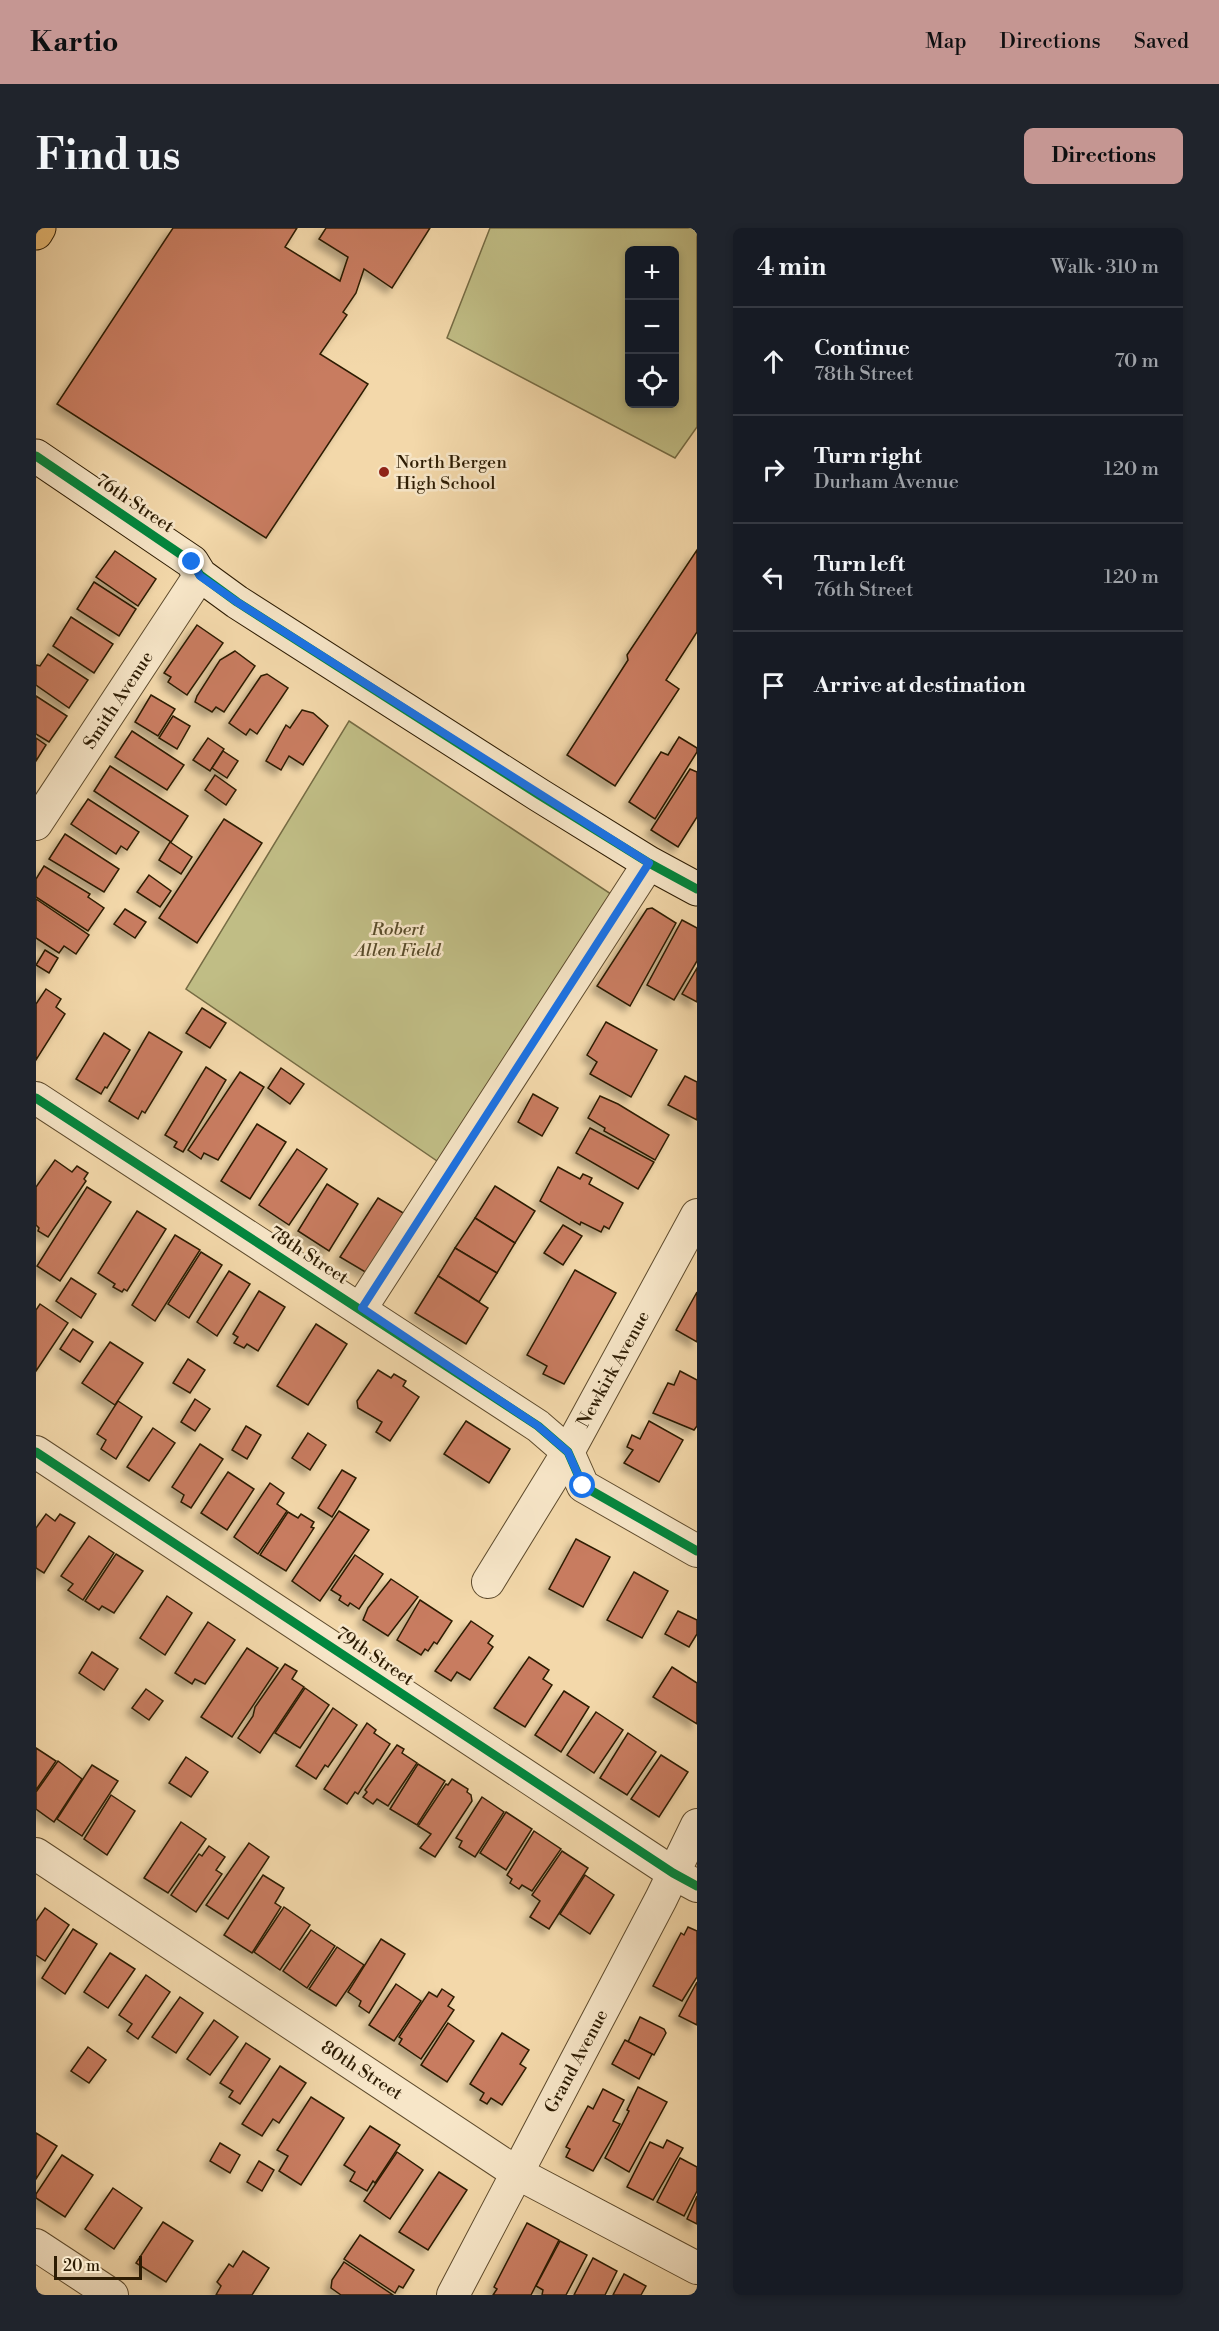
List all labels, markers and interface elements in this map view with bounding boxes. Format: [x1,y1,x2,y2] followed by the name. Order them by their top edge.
[30,25,119,60] text: Kartio
[925,29,967,55] text: Map
[1000,29,1101,55] text: Directions
[1134,29,1189,55] text: Saved
[1024,128,1183,184] button: Directions
[36,130,180,183] text: Find us
[625,246,679,408] map controls
[625,246,679,300] button: +
[757,251,827,283] text: 4 min
[1051,255,1159,280] text: Walk · 310 m
[625,300,679,354] button: −
[814,335,910,362] text: Continue
[757,345,790,378] icon: ahead
[1115,349,1159,374] text: 70 m
[625,354,679,408] button: locate
[814,362,914,387] text: 78th Street
[814,443,922,470] text: Turn right
[396,451,507,495] place label: North Bergen High School
[757,453,790,486] icon: right
[1104,457,1159,482] text: 120 m
[377,465,391,479] marker: North Bergen High School
[91,469,179,538] street label: 76th Street
[814,470,959,495] text: Durham Avenue
[178,548,204,574] route end
[814,551,905,578] text: Turn left
[757,561,790,594] icon: left
[1104,565,1159,590] text: 120 m
[814,578,913,603] text: 76th Street
[78,647,159,754] street label: Smith Avenue
[757,669,790,702] icon: arrive
[814,672,1026,699] text: Arrive at destination
[353,918,442,962] park label: Robert Allen Field
[265,1221,353,1290] street label: 78th Street
[572,1307,655,1432] street label: Newkirk Avenue
[569,1472,595,1498] route start
[331,1622,419,1691] street label: 79th Street
[540,2005,613,2117] street label: Grand Avenue
[317,2035,407,2106] street label: 80th Street
[54,2253,142,2280] scale bar
[63,2256,100,2276] text: 20 m

